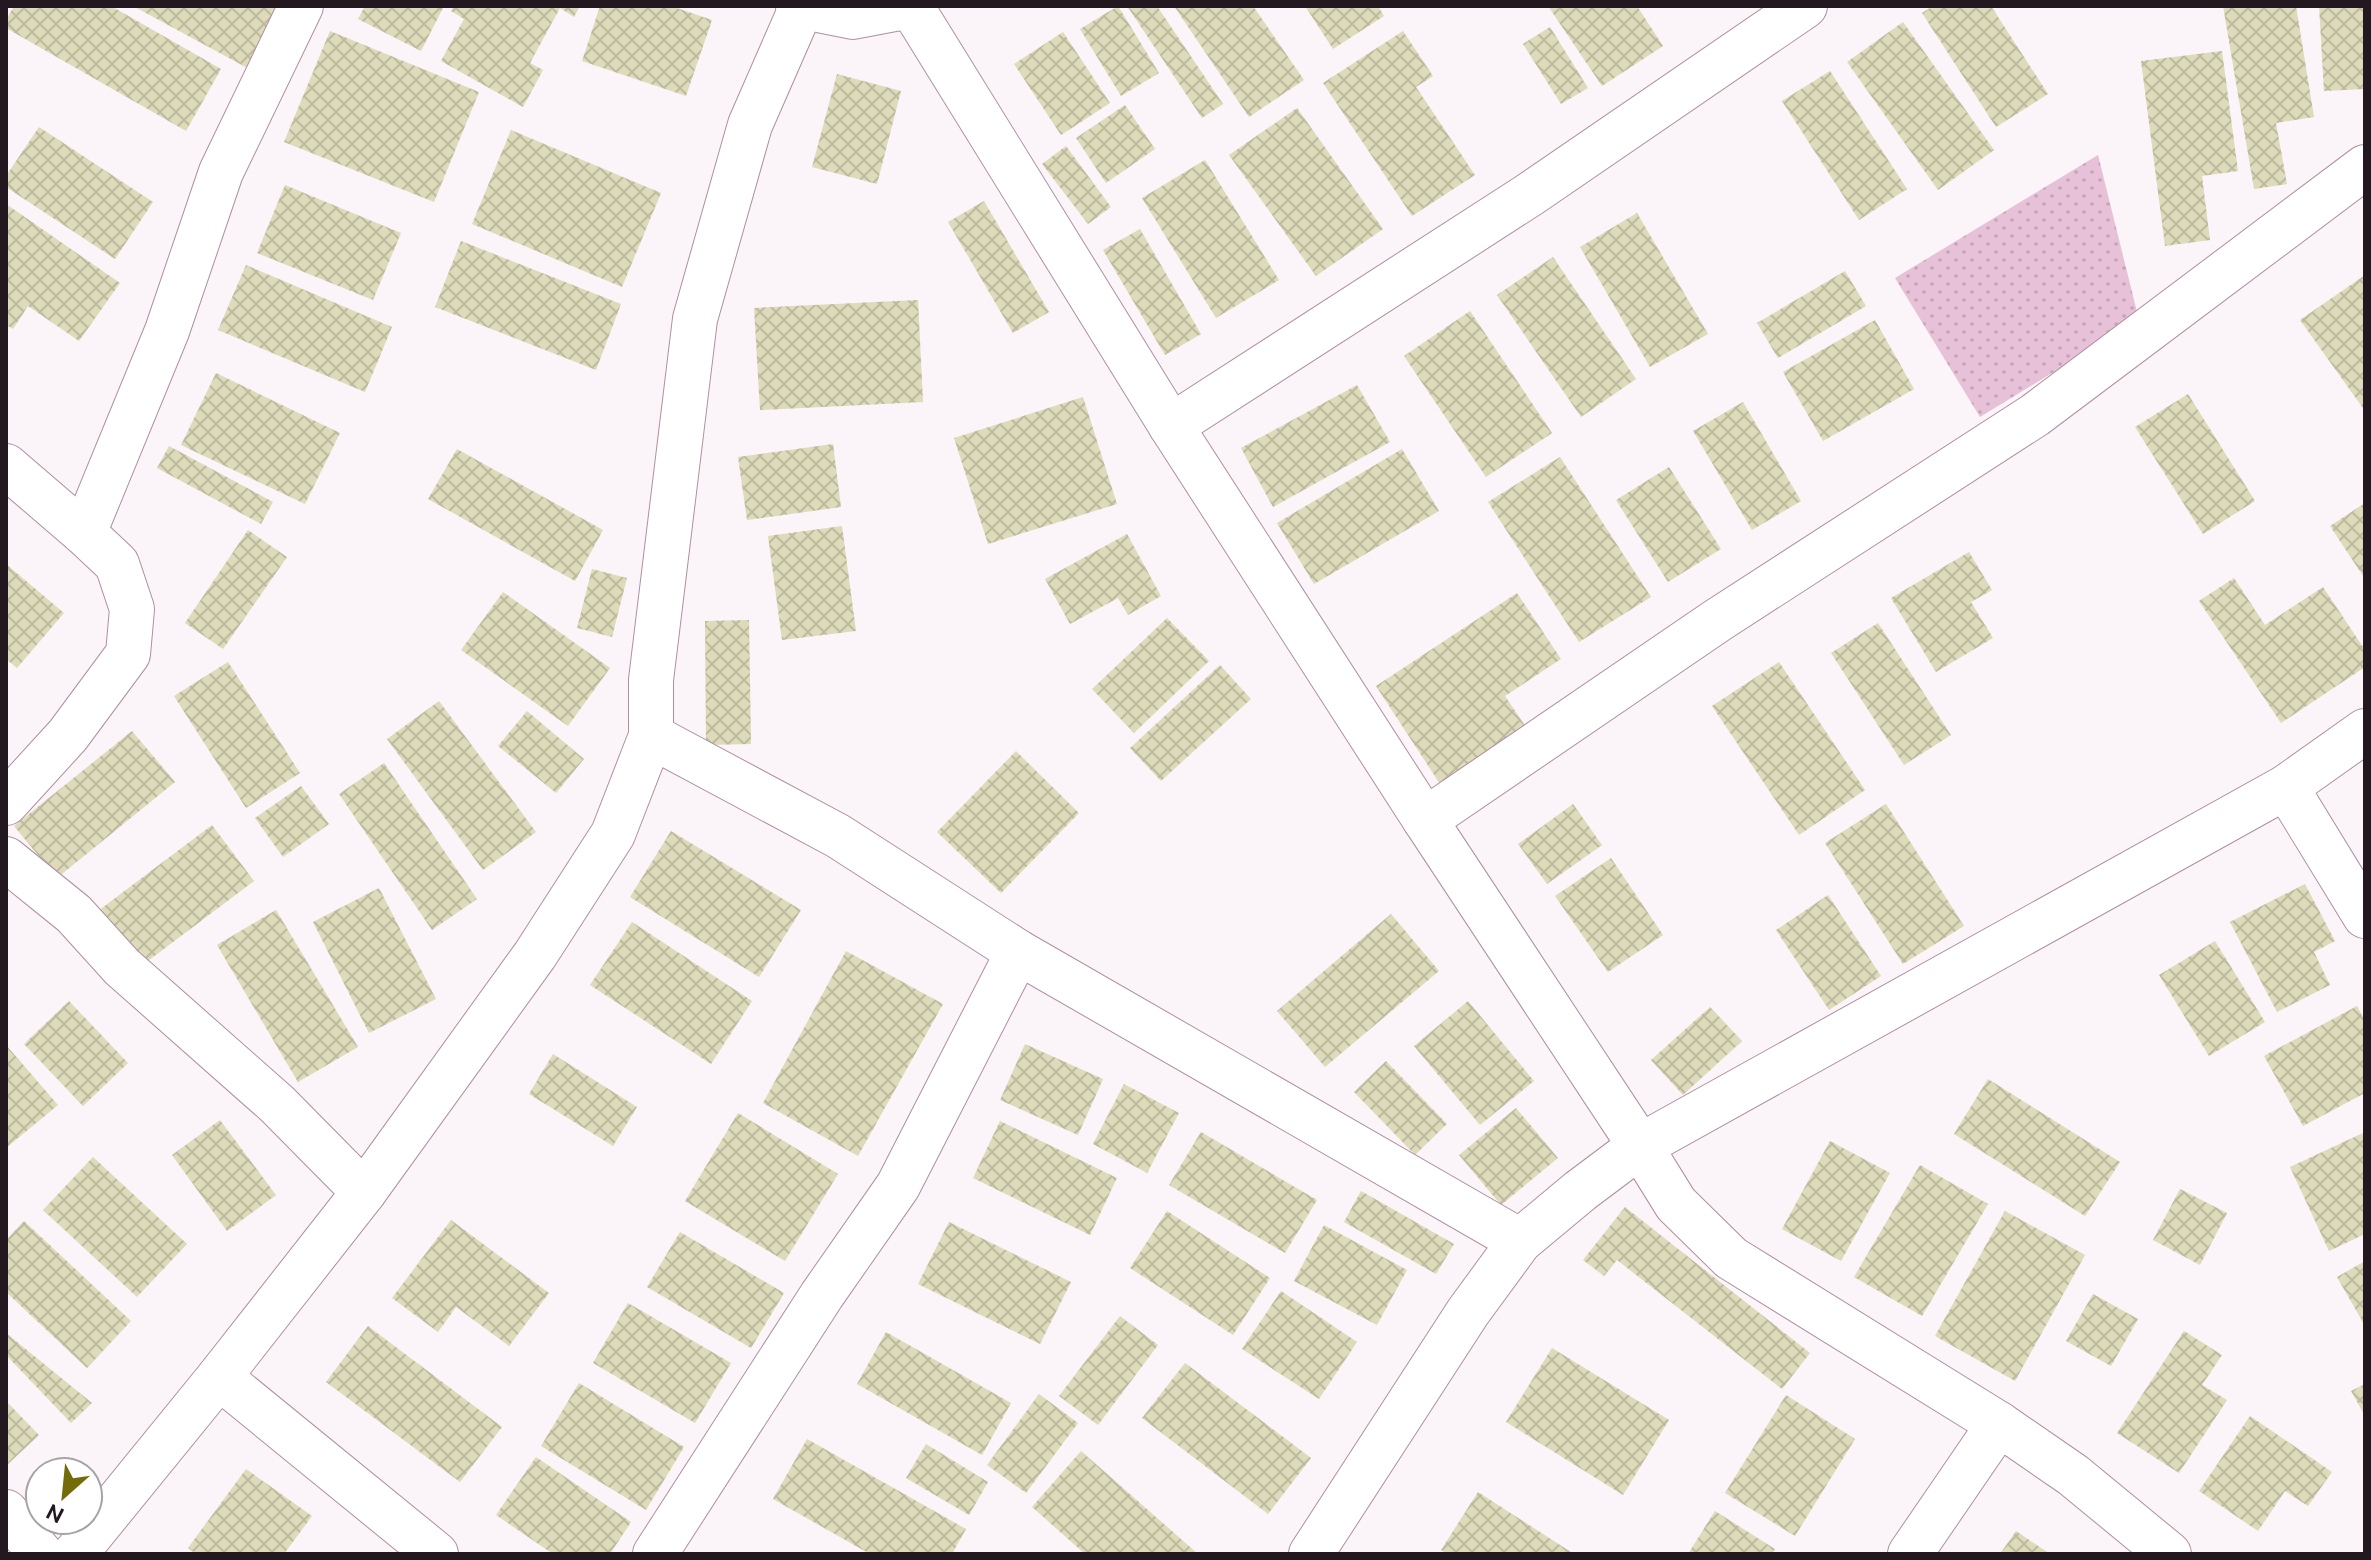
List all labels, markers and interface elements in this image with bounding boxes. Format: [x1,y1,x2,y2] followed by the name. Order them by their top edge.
[24,1456,104,1536] north arrow
[42,1499,68,1529] text: N

